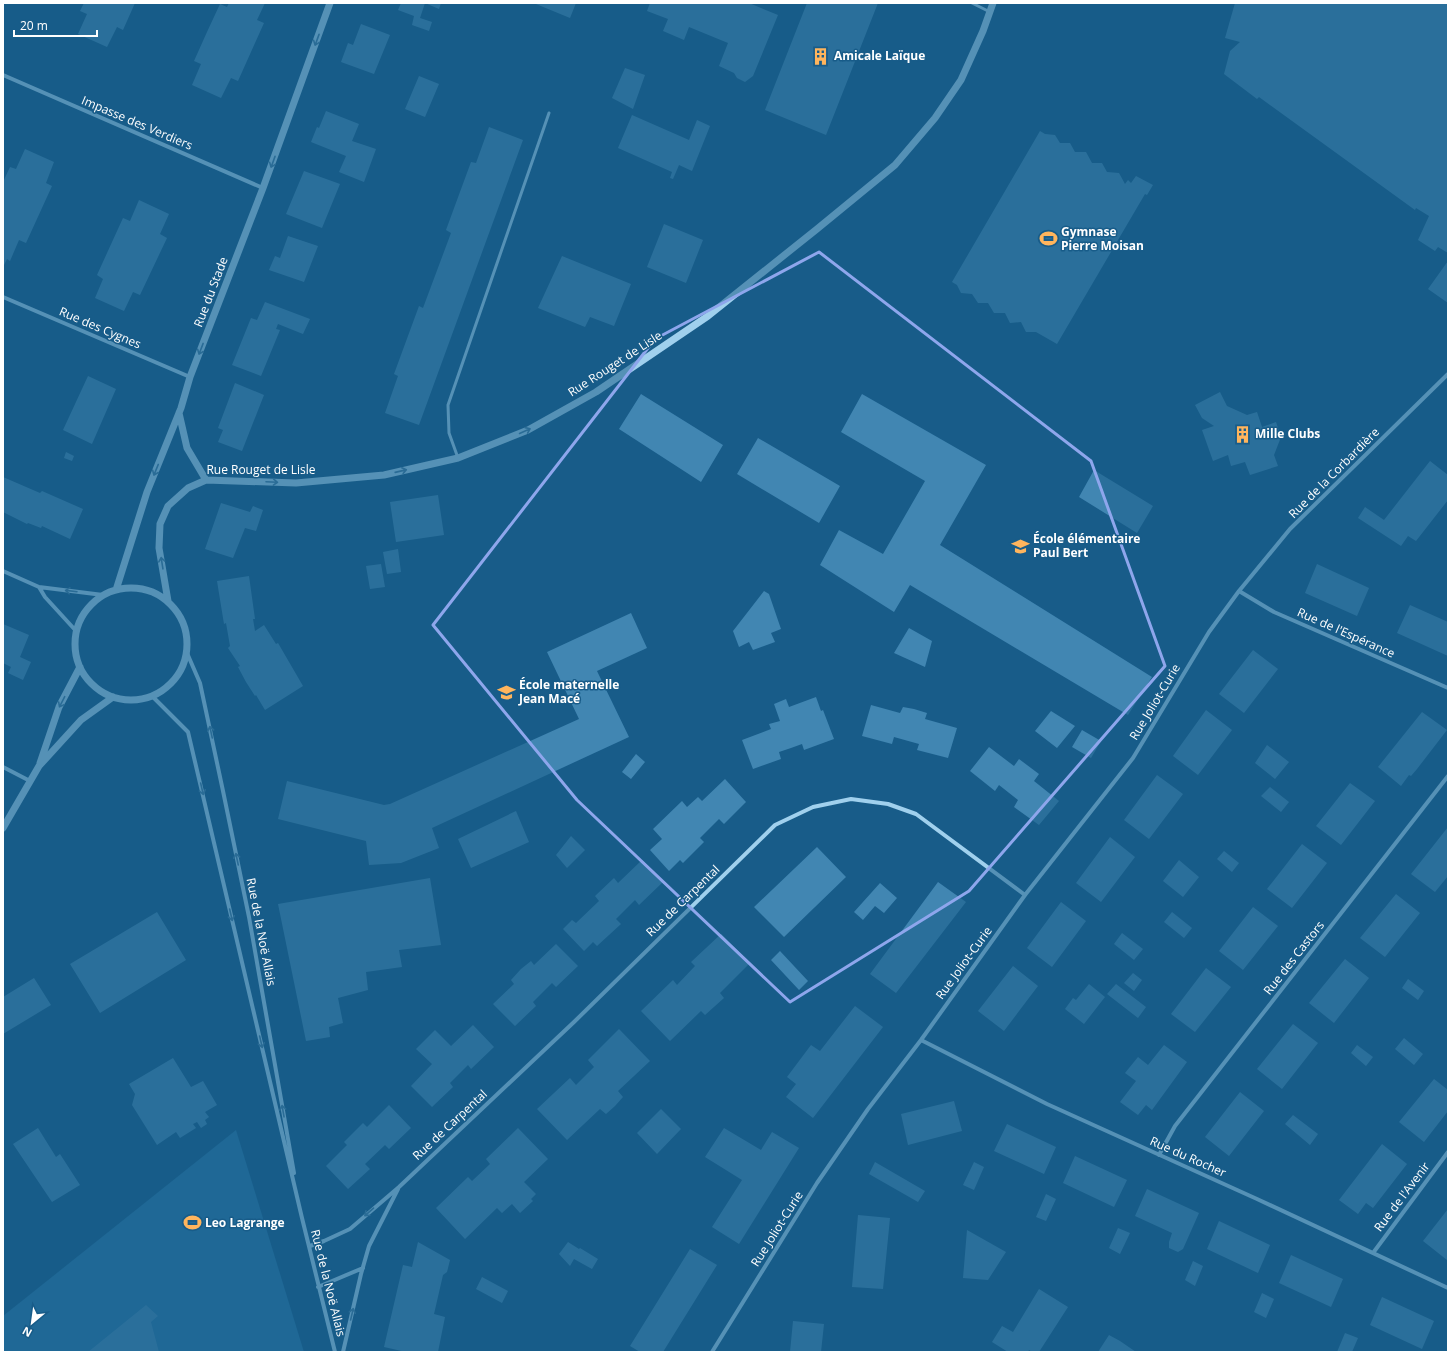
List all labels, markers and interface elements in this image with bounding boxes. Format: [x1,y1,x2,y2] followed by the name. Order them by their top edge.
[14,12,97,38] scale bar
[20,17,48,34] text: 20 m
[313,33,321,45] one-way arrow
[811,46,831,66] building icon: Amicale Laïque
[834,47,925,64] place label: Amicale Laïque
[79,91,196,154] street label: Impasse des Verdiers
[268,155,276,167] one-way arrow
[1061,223,1144,254] place label: Gymnase Pierre Moisan
[1038,229,1058,249] sports icon: Gymnase Pierre Moisan
[189,254,232,329] street label: Rue du Stade
[57,303,144,353] street label: Rue des Cygnes
[564,327,665,400] street label: Rue Rouget de Lisle
[197,342,205,354] one-way arrow
[1285,423,1383,522] street label: Rue de la Corbardière
[1232,424,1252,444] building icon: Mille Clubs
[1255,425,1320,442] place label: Mille Clubs
[518,426,530,434] one-way arrow
[206,461,316,478] street label: Rue Rouget de Lisle
[151,464,159,476] one-way arrow
[395,466,408,474] one-way arrow
[265,479,278,486] one-way arrow
[1033,530,1140,561] place label: École élémentaire Paul Bert
[1010,536,1030,556] school or university icon: École élémentaire Paul Bert
[158,557,166,570] one-way arrow
[65,588,78,595] one-way arrow
[1295,603,1398,662] street label: Rue de l'Espérance
[1125,660,1184,743] street label: Rue Joliot-Curie
[518,676,619,707] place label: École maternelle Jean Macé
[496,682,516,702] school or university icon: École maternelle Jean Macé
[58,695,65,707] one-way arrow
[206,726,214,739] one-way arrow
[198,782,206,795] one-way arrow
[233,853,241,866] one-way arrow
[642,861,723,940] street label: Rue de Carpental
[243,876,280,988] street label: Rue de la Noë Allais
[228,909,236,922] one-way arrow
[1259,917,1328,998] street label: Rue des Castors
[931,923,996,1003] street label: Rue Joliot-Curie
[257,1035,265,1048] one-way arrow
[409,1086,491,1164] street label: Rue de Carpental
[279,1105,287,1118] one-way arrow
[1147,1132,1229,1181] street label: Rue du Rocher
[1370,1158,1433,1235] street label: Rue de l'Avenir
[747,1188,807,1270] street label: Rue Joliot-Curie
[364,1208,375,1217] one-way arrow
[182,1213,202,1233] sports icon: Leo Lagrange
[205,1214,285,1231] place label: Leo Lagrange
[307,1228,350,1338] street label: Rue de la Noë Allais
[12,1303,52,1343] north arrow
[349,1308,356,1321] one-way arrow
[19,1323,34,1341] text: N

